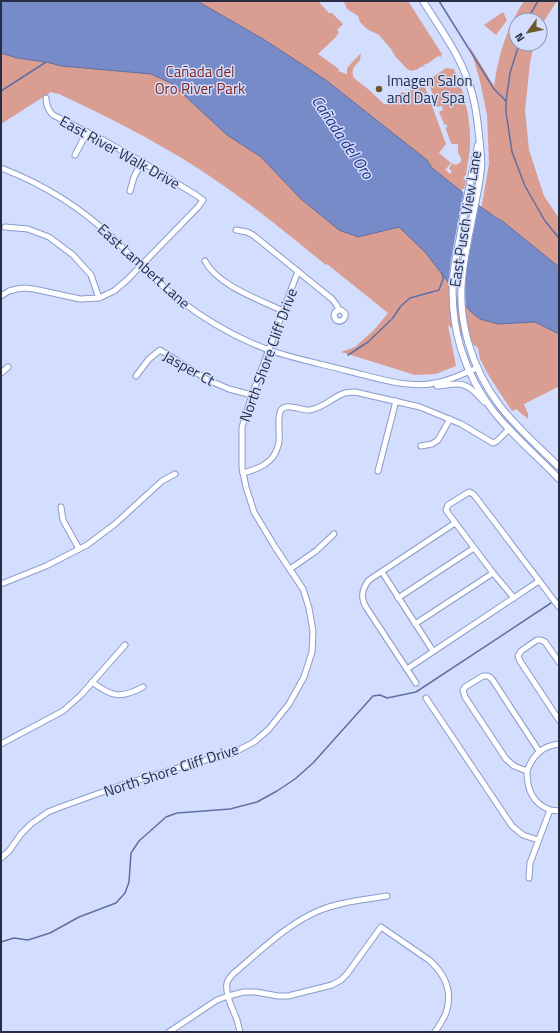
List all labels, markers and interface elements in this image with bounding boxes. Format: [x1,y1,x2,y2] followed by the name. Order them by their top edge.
[508,12,548,52] north arrow
[511,30,528,45] text: N
[155,60,245,100] park label: Cañada del Oro River Park
[387,69,472,109] place label: Imagen Salon and Day Spa
[374,84,384,94] marker: Imagen Salon and Day Spa
[306,90,381,185] water label: Cañada del Oro
[56,109,184,195] street label: East River Walk Drive
[443,149,487,289] street label: East Pusch View Lane
[92,218,196,314] street label: East Lambert Lane
[233,285,303,425] street label: North Shore Cliff Drive
[159,344,220,392] street label: Jasper Ct
[101,737,241,803] street label: North Shore Cliff Drive

